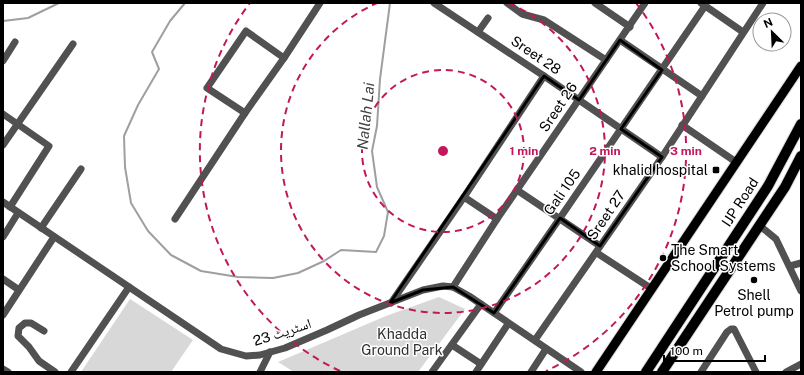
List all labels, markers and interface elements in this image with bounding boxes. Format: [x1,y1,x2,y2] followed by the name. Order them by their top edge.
[752,12,792,52] north arrow
[762,16,774,30] text: N
[508,33,564,77] street label: Sreet 28
[536,79,581,135] street label: Sreet 26
[354,81,378,150] water label: Nallah Lai
[436,144,450,158] centre of rings
[510,144,538,158] text: 1 min
[589,144,621,158] text: 2 min
[670,144,702,158] text: 3 min
[613,162,708,178] place label: khalid hospital
[711,165,721,175] marker: khalid hospital
[540,166,584,218] street label: Gali 105
[718,175,762,229] street label: IJP Road
[584,187,628,243] street label: Sreet 27
[671,242,776,274] place label: The Smart School Systems
[658,253,668,263] marker: The Smart School Systems
[749,275,759,285] marker: Shell Petrol pump
[714,287,794,319] place label: Shell Petrol pump
[251,315,313,350] street label: اسٹریٹ 23
[361,326,443,358] park label: Khadda Ground Park
[664,337,765,363] scale bar
[670,344,703,358] text: 100 m

